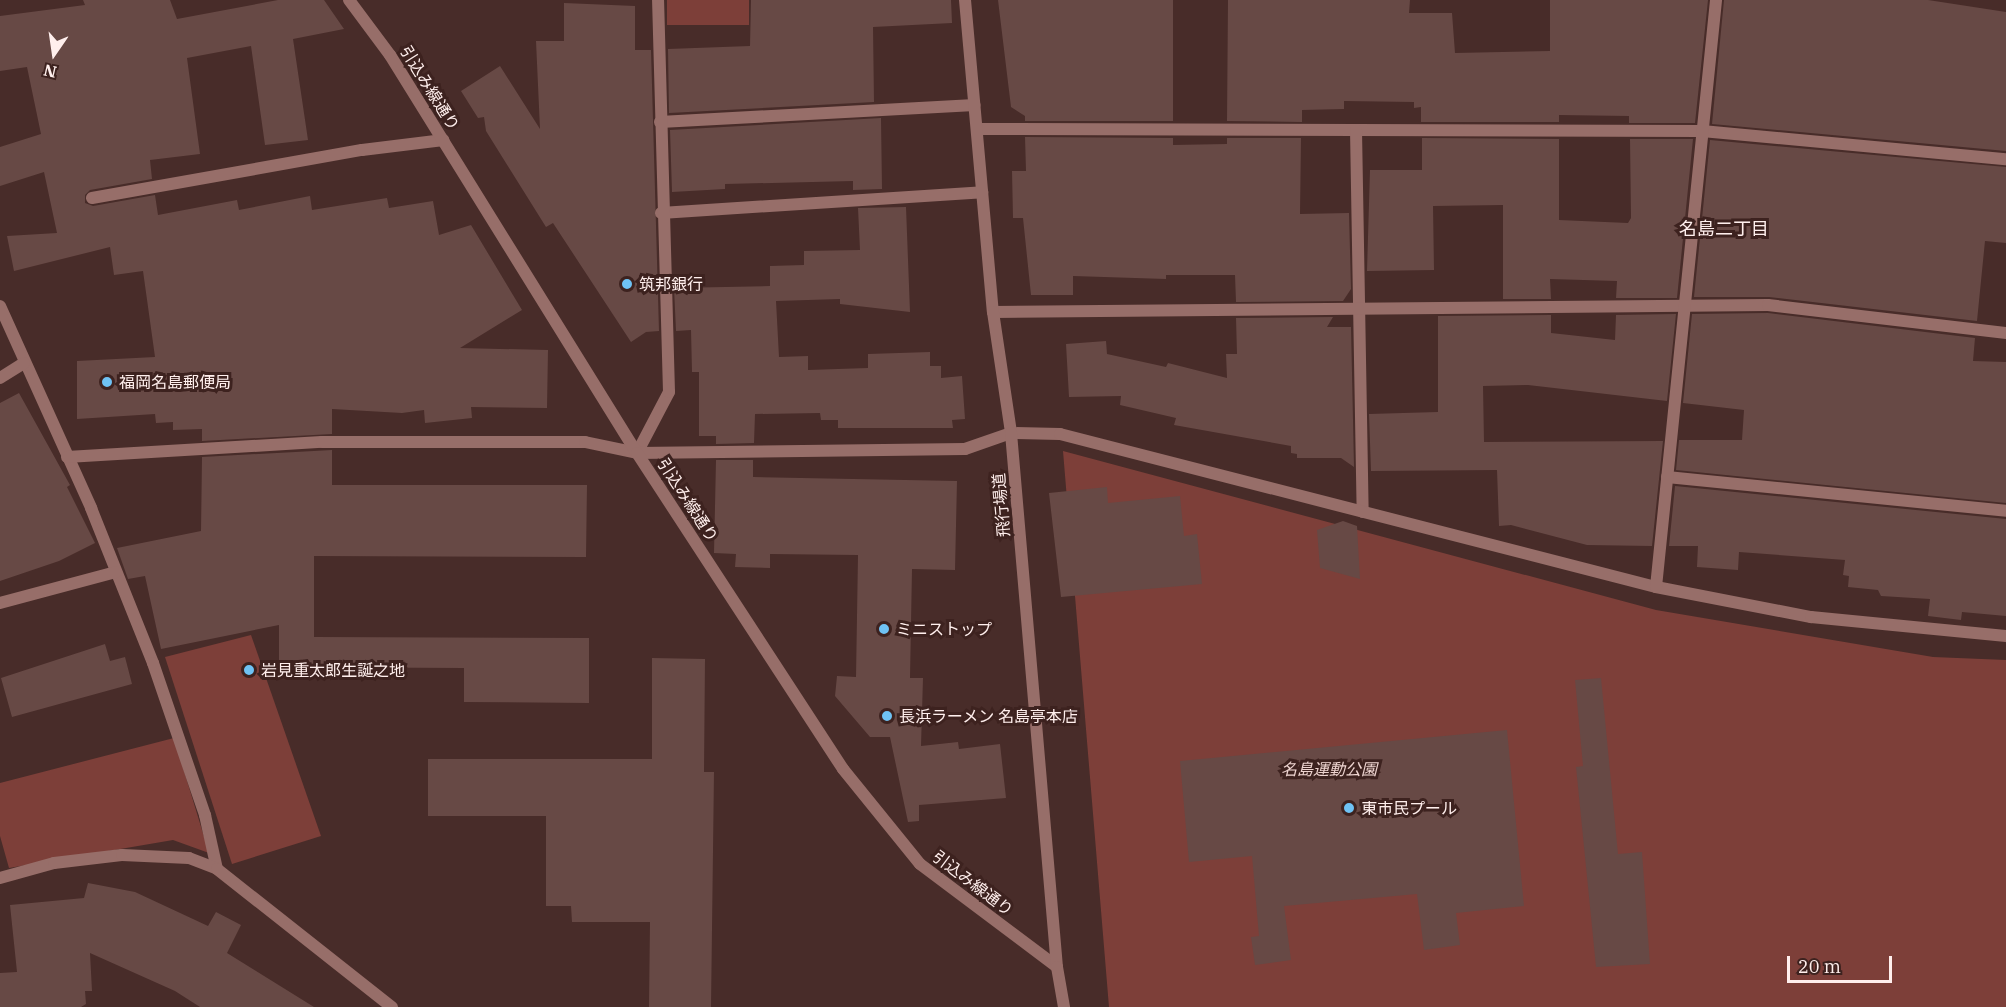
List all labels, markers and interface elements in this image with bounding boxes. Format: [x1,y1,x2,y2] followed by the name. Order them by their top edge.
[24,24,84,84] north arrow
[396,42,464,134] street label: 引込み線通り
[42,60,58,83] text: N
[1679,218,1769,240] district label: 名島二丁目
[639,274,703,294] place label: 筑邦銀行
[620,277,634,291] marker: 筑邦銀行
[119,372,231,392] place label: 福岡名島郵便局
[100,375,114,389] marker: 福岡名島郵便局
[654,455,722,545] street label: 引込み線通り
[989,472,1013,538] street label: 飛行場道
[896,619,992,639] place label: ミニストップ
[877,622,891,636] marker: ミニストップ
[261,660,405,680] place label: 岩見重太郎生誕之地
[242,663,256,677] marker: 岩見重太郎生誕之地
[899,706,1079,726] place label: 長浜ラーメン 名島亭本店
[880,709,894,723] marker: 長浜ラーメン 名島亭本店
[1281,759,1377,779] park label: 名島運動公園
[1361,798,1457,818] place label: 東市民プール
[1342,801,1356,815] marker: 東市民プール
[929,846,1017,920] street label: 引込み線通り
[1790,944,1895,982] scale bar
[1798,955,1841,978] text: 20 m

